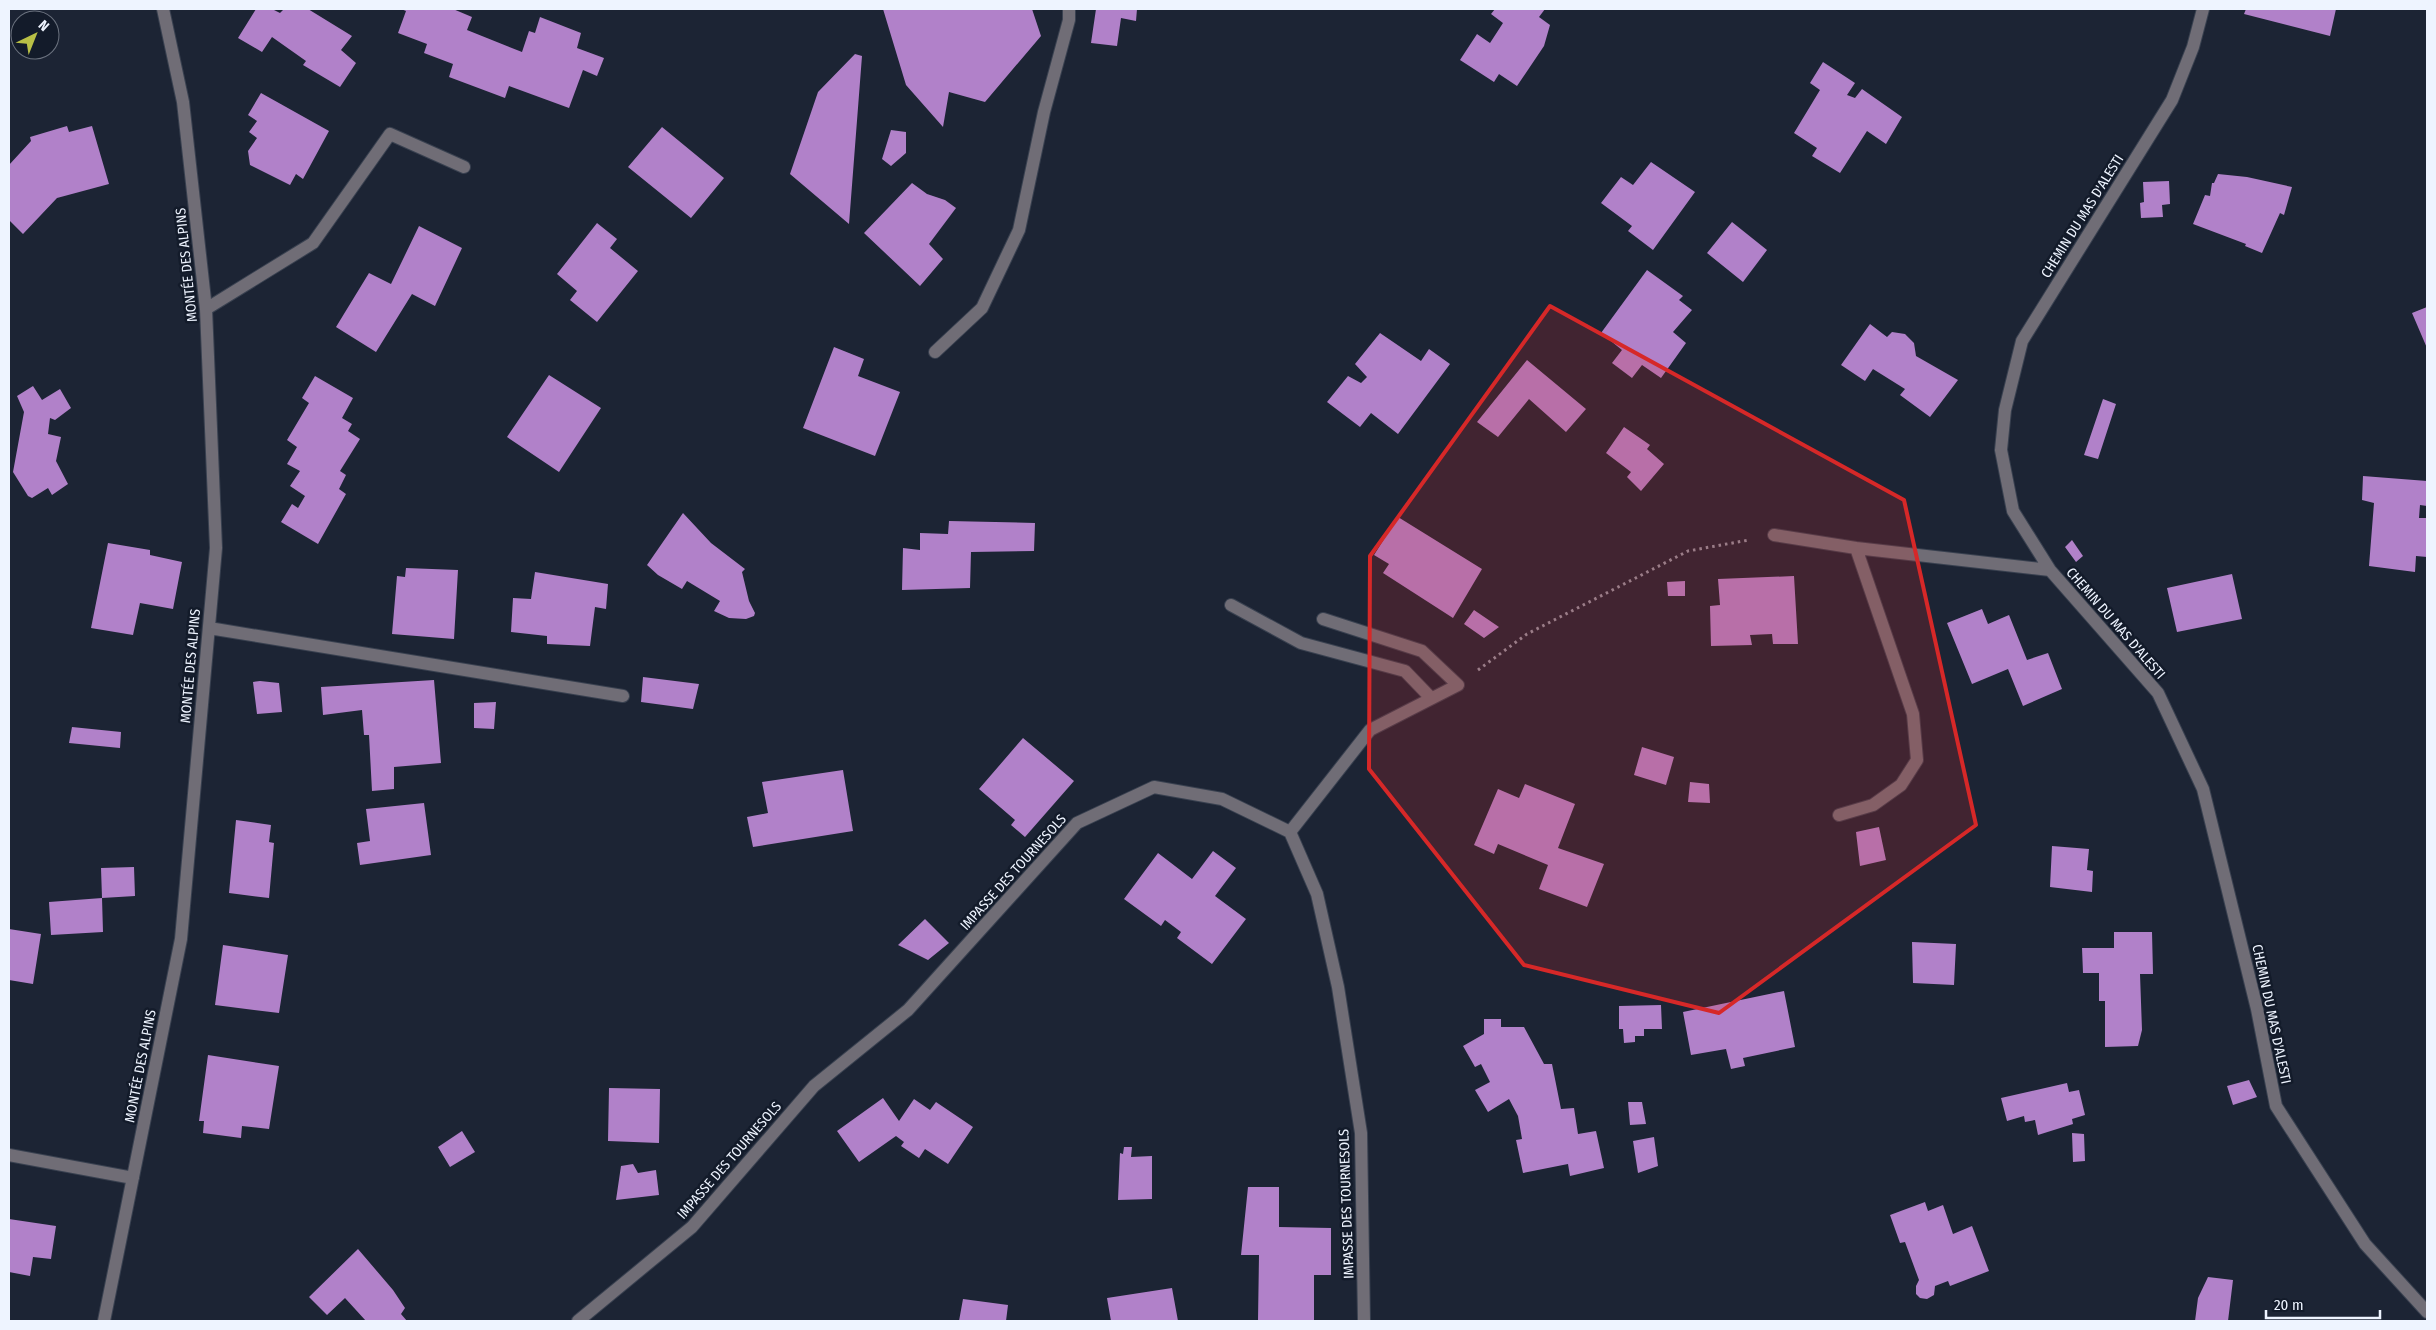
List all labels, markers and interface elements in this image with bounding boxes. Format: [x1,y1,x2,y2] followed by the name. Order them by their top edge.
[10,10,60,60] north arrow
[35,17,52,35] text: N
[2038,152,2127,281] street label: CHEMIN DU MAS D'ALESTI
[171,207,201,323] street label: MONTÉE DES ALPINS
[2063,564,2169,683] street label: CHEMIN DU MAS D'ALESTI
[176,608,204,724] street label: MONTÉE DES ALPINS
[957,811,1070,934] street label: IMPASSE DES TOURNESOLS
[2248,943,2295,1085] street label: CHEMIN DU MAS D'ALESTI
[120,1008,160,1124] street label: MONTÉE DES ALPINS
[674,1098,785,1223] street label: IMPASSE DES TOURNESOLS
[1335,1129,1358,1279] street label: IMPASSE DES TOURNESOLS
[2266,1288,2380,1320] scale bar
[2274,1296,2304,1314] text: 20 m

